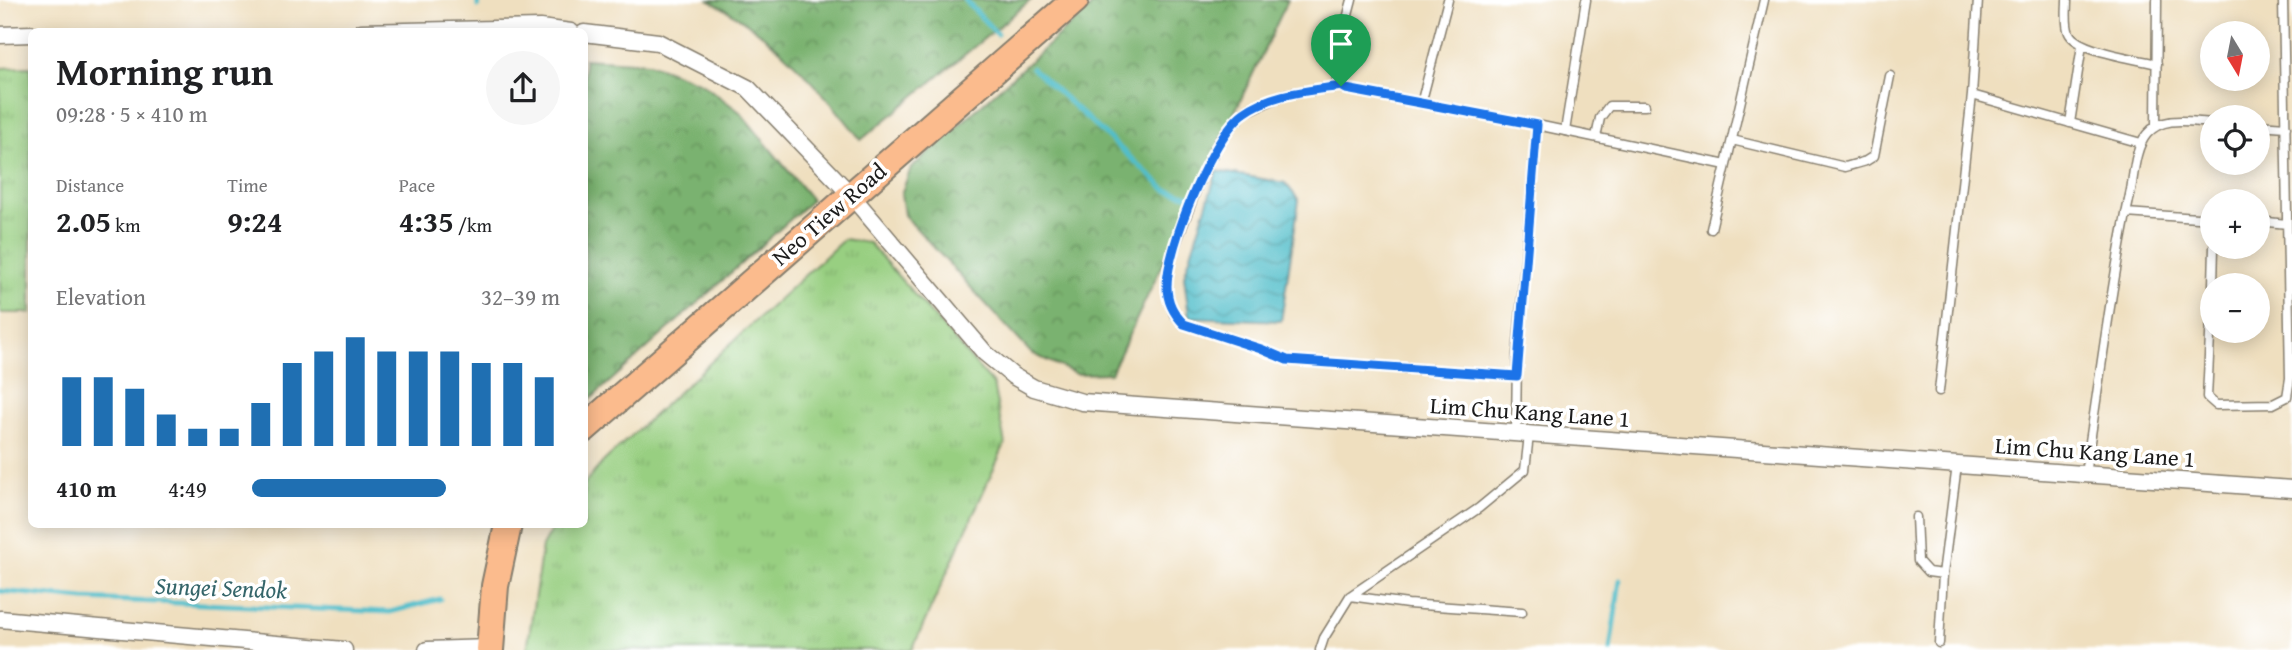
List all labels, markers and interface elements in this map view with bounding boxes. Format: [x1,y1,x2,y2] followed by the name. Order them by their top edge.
[1311,14,1371,86] pin
[2200,21,2270,91] north arrow
[2200,21,2270,343] map controls
[1322,25,1360,63] icon: arrive
[56,43,273,99] text: Morning run
[486,51,560,125] button: share
[56,97,208,130] text: 09:28 · 5 × 410 m
[2200,105,2270,175] button: locate
[764,154,894,273] street label: Neo Tiew Road
[56,171,124,199] text: Distance
[227,171,268,199] text: Time
[399,171,435,199] text: Pace
[2200,189,2270,259] button: +
[56,199,111,243] text: 2.05
[227,199,282,243] text: 9:24
[399,199,454,243] text: 4:35
[111,211,140,239] text: km
[454,211,492,239] text: /km
[2200,273,2270,343] button: −
[56,280,146,313] text: Elevation
[481,280,560,313] text: 32–39 m
[1429,388,1631,435] street label: Lim Chu Kang Lane 1
[1994,428,2196,475] street label: Lim Chu Kang Lane 1
[56,472,117,505] text: 410 m
[168,472,207,505] text: 4:49
[154,568,288,607] water label: Sungei Sendok

